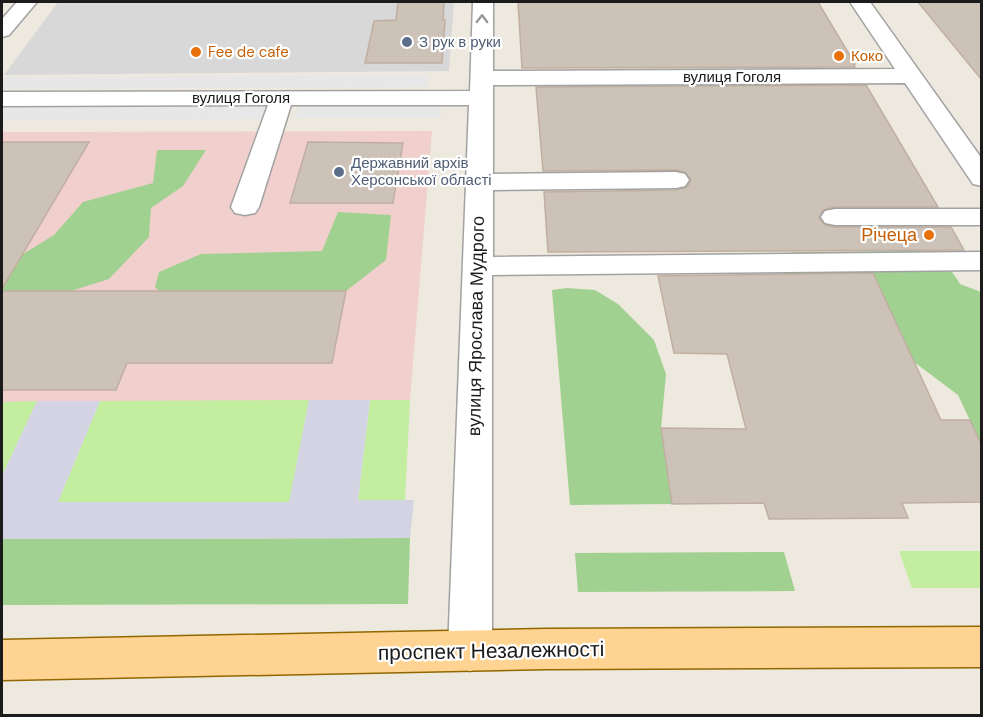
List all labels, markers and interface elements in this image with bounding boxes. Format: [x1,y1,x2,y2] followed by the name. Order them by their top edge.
[476,14,489,23] one-way arrow
[419,32,501,52] place label: З рук в руки
[400,35,414,49] marker: З рук в руки
[208,42,289,62] place label: Fee de cafe
[189,45,203,59] marker: Fee de cafe
[851,46,883,66] place label: Коко
[832,49,846,63] marker: Коко
[683,67,781,87] street label: вулиця Гоголя
[192,88,290,108] street label: вулиця Гоголя
[351,153,492,190] place label: Державний архів Херсонської області
[332,165,346,179] marker: Державний архів Херсонської області
[462,216,490,436] street label: вулиця Ярослава Мудрого
[861,223,918,247] place label: Річеца
[922,228,936,242] marker: Річеца
[378,635,604,667] street label: проспект Незалежності

